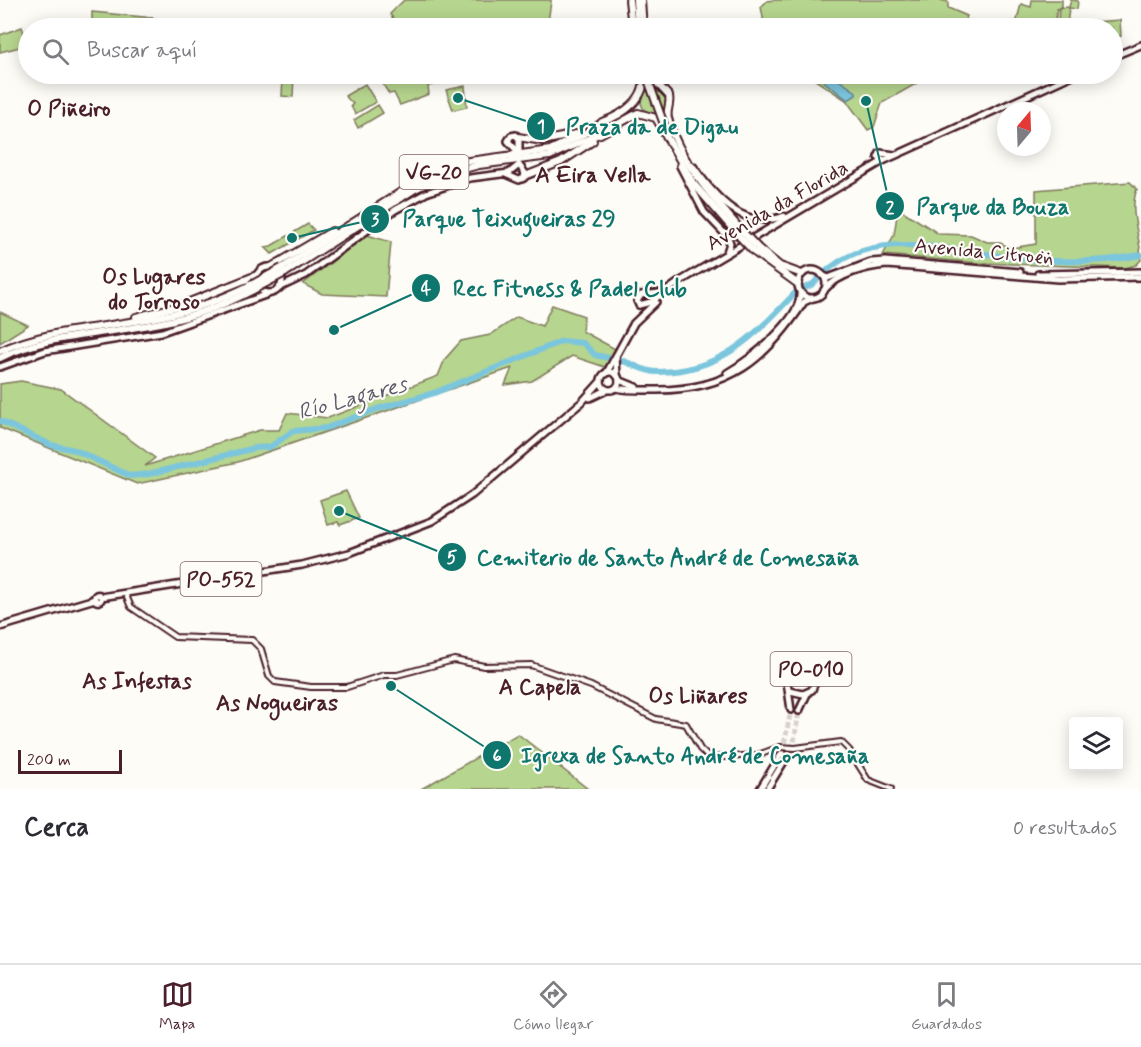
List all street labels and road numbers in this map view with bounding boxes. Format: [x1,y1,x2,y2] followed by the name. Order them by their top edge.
[701,154,854,258] street label: Avenida da Florida
[400,155,468,189] road number: VG-20
[913,232,1055,272] street label: Avenida Citroën
[180,562,262,596] road number: PO-552
[770,652,852,686] road number: PO-010

